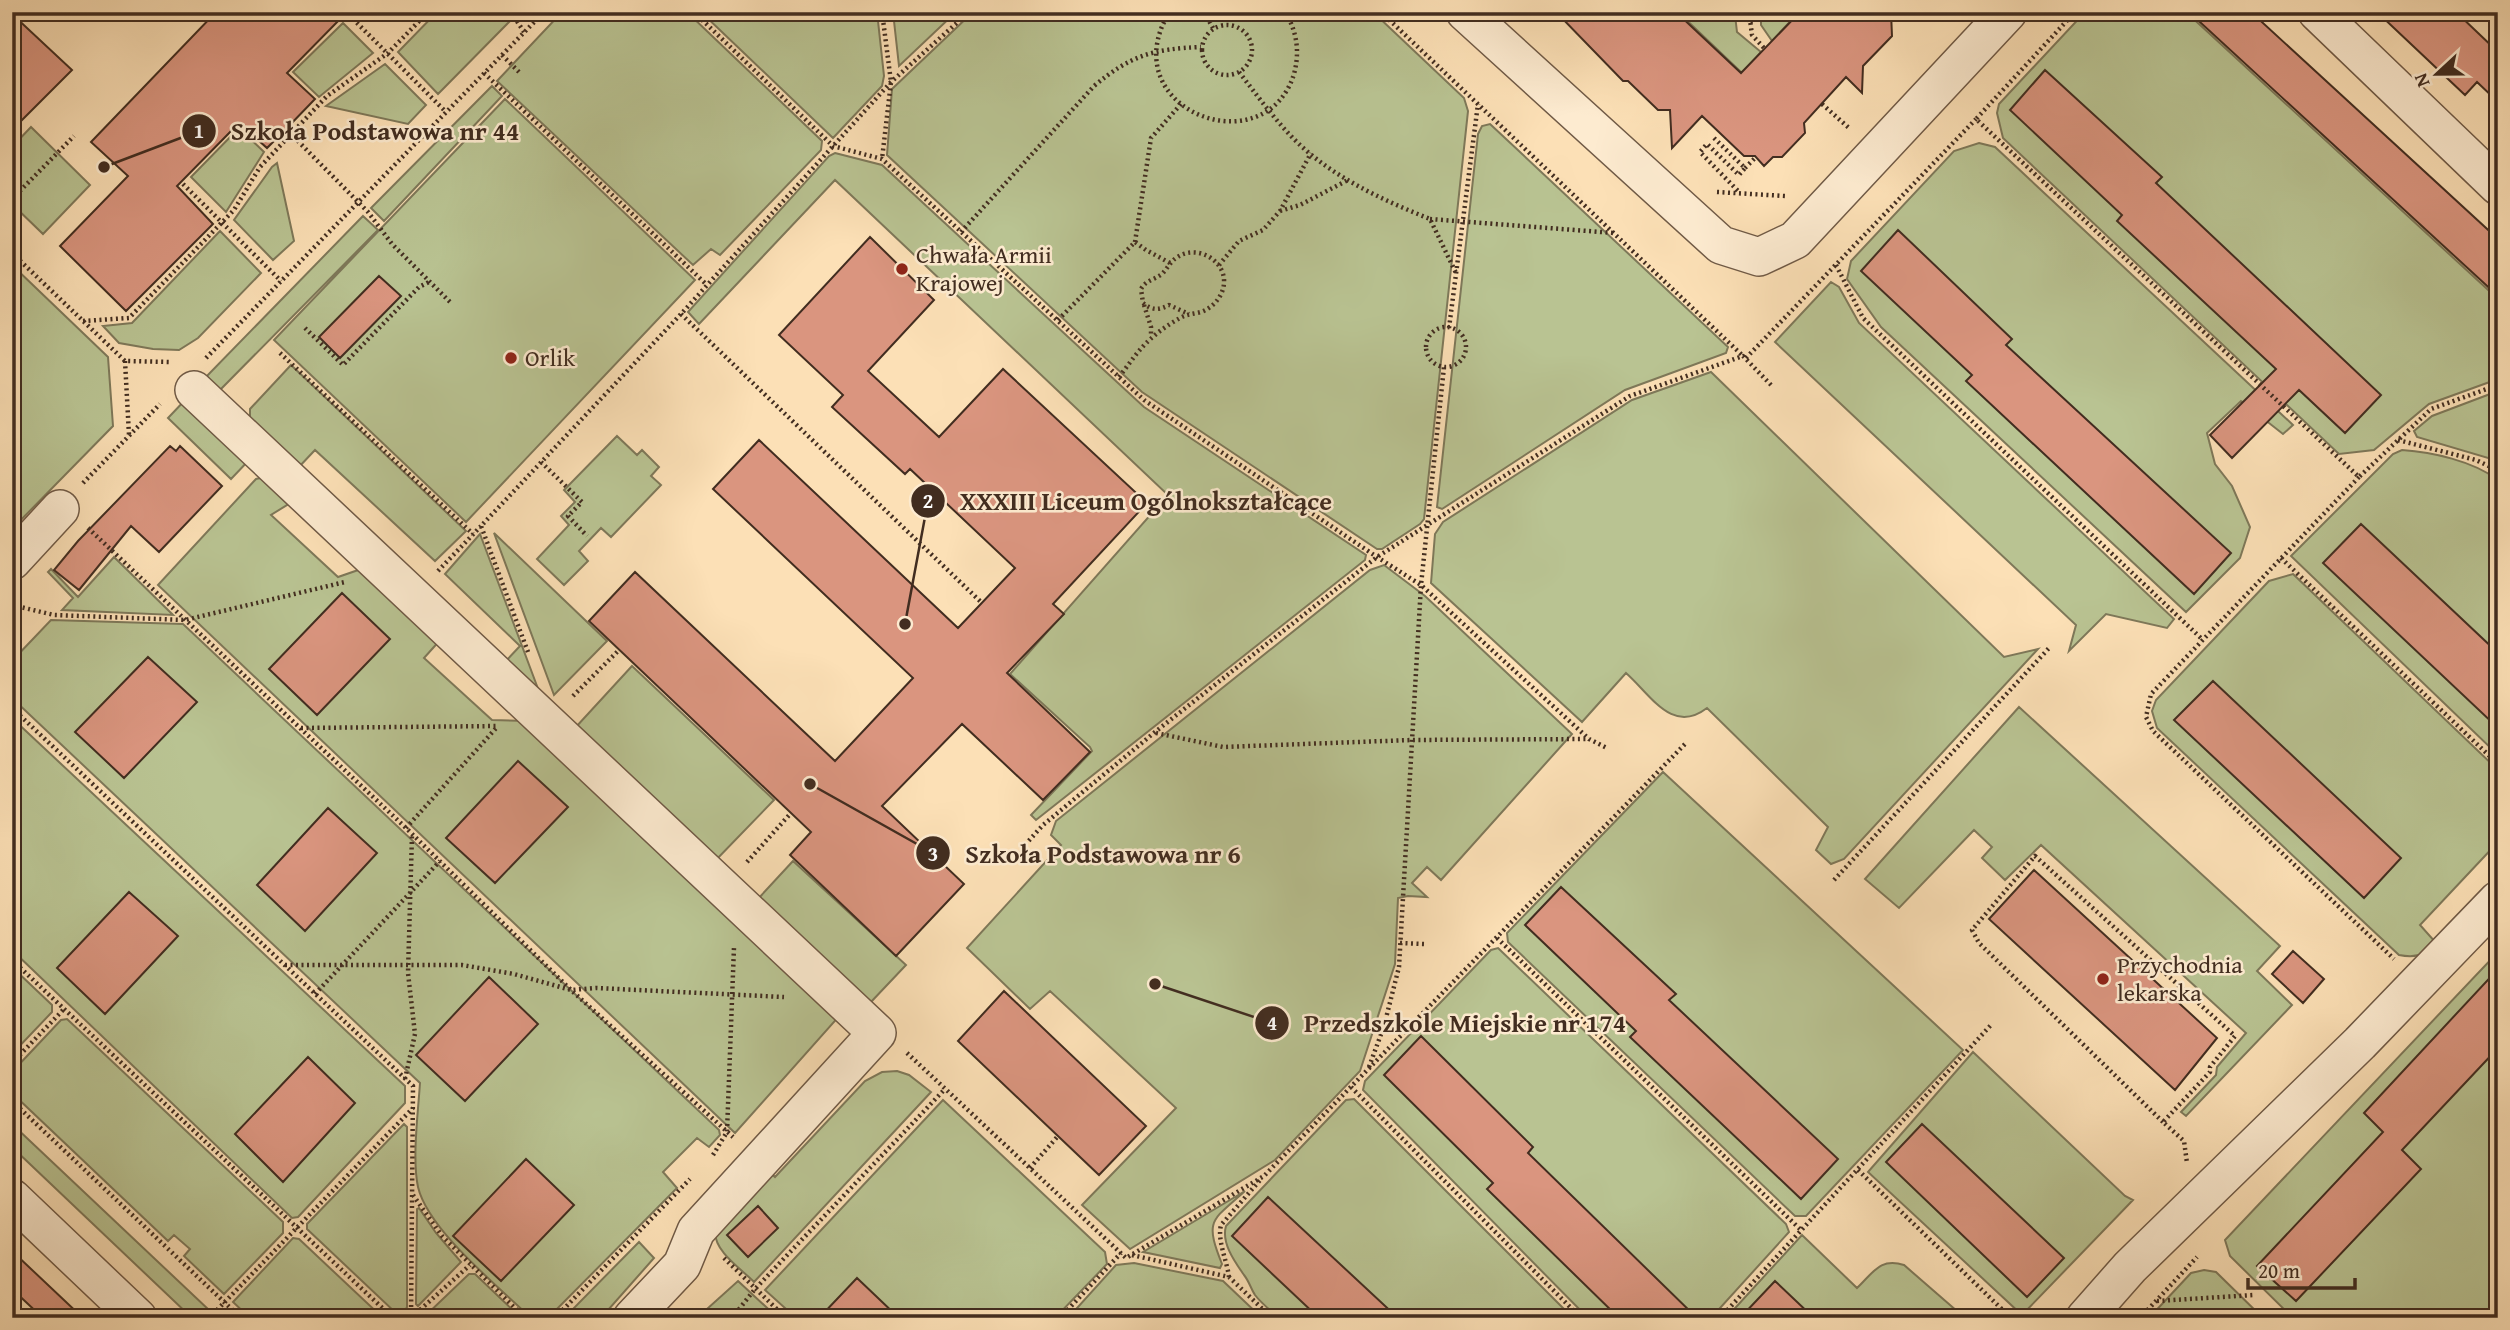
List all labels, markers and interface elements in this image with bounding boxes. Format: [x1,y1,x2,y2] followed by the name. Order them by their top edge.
[2402,38,2472,108] north arrow
[2406,69,2437,92] text: N
[182,107,534,154] callout: Szkoła Podstawowa nr 44
[231,111,519,150] text: Szkoła Podstawowa nr 44
[194,115,204,146] text: 1
[916,237,1052,300] place label: Chwała Armii Krajowej
[894,261,910,277] marker: Chwała Armii Krajowej
[525,340,576,375] place label: Orlik
[503,350,519,366] marker: Orlik
[911,478,1346,525] callout: XXXIII Liceum Ogólnokształcące
[960,481,1332,520] text: XXXIII Liceum Ogólnokształcące
[923,485,933,516] text: 2
[916,830,1254,877] callout: Szkoła Podstawowa nr 6
[965,834,1241,873] text: Szkoła Podstawowa nr 6
[928,838,938,869] text: 3
[2117,947,2243,1010] place label: Przychodnia lekarska
[2095,971,2111,987] marker: Przychodnia lekarska
[1254,1000,1640,1047] callout: Przedszkole Miejskie nr 174
[1304,1003,1626,1042] text: Przedszkole Miejskie nr 174
[1267,1007,1278,1038] text: 4
[2248,1246,2354,1290] scale bar
[2258,1255,2300,1286] text: 20 m

